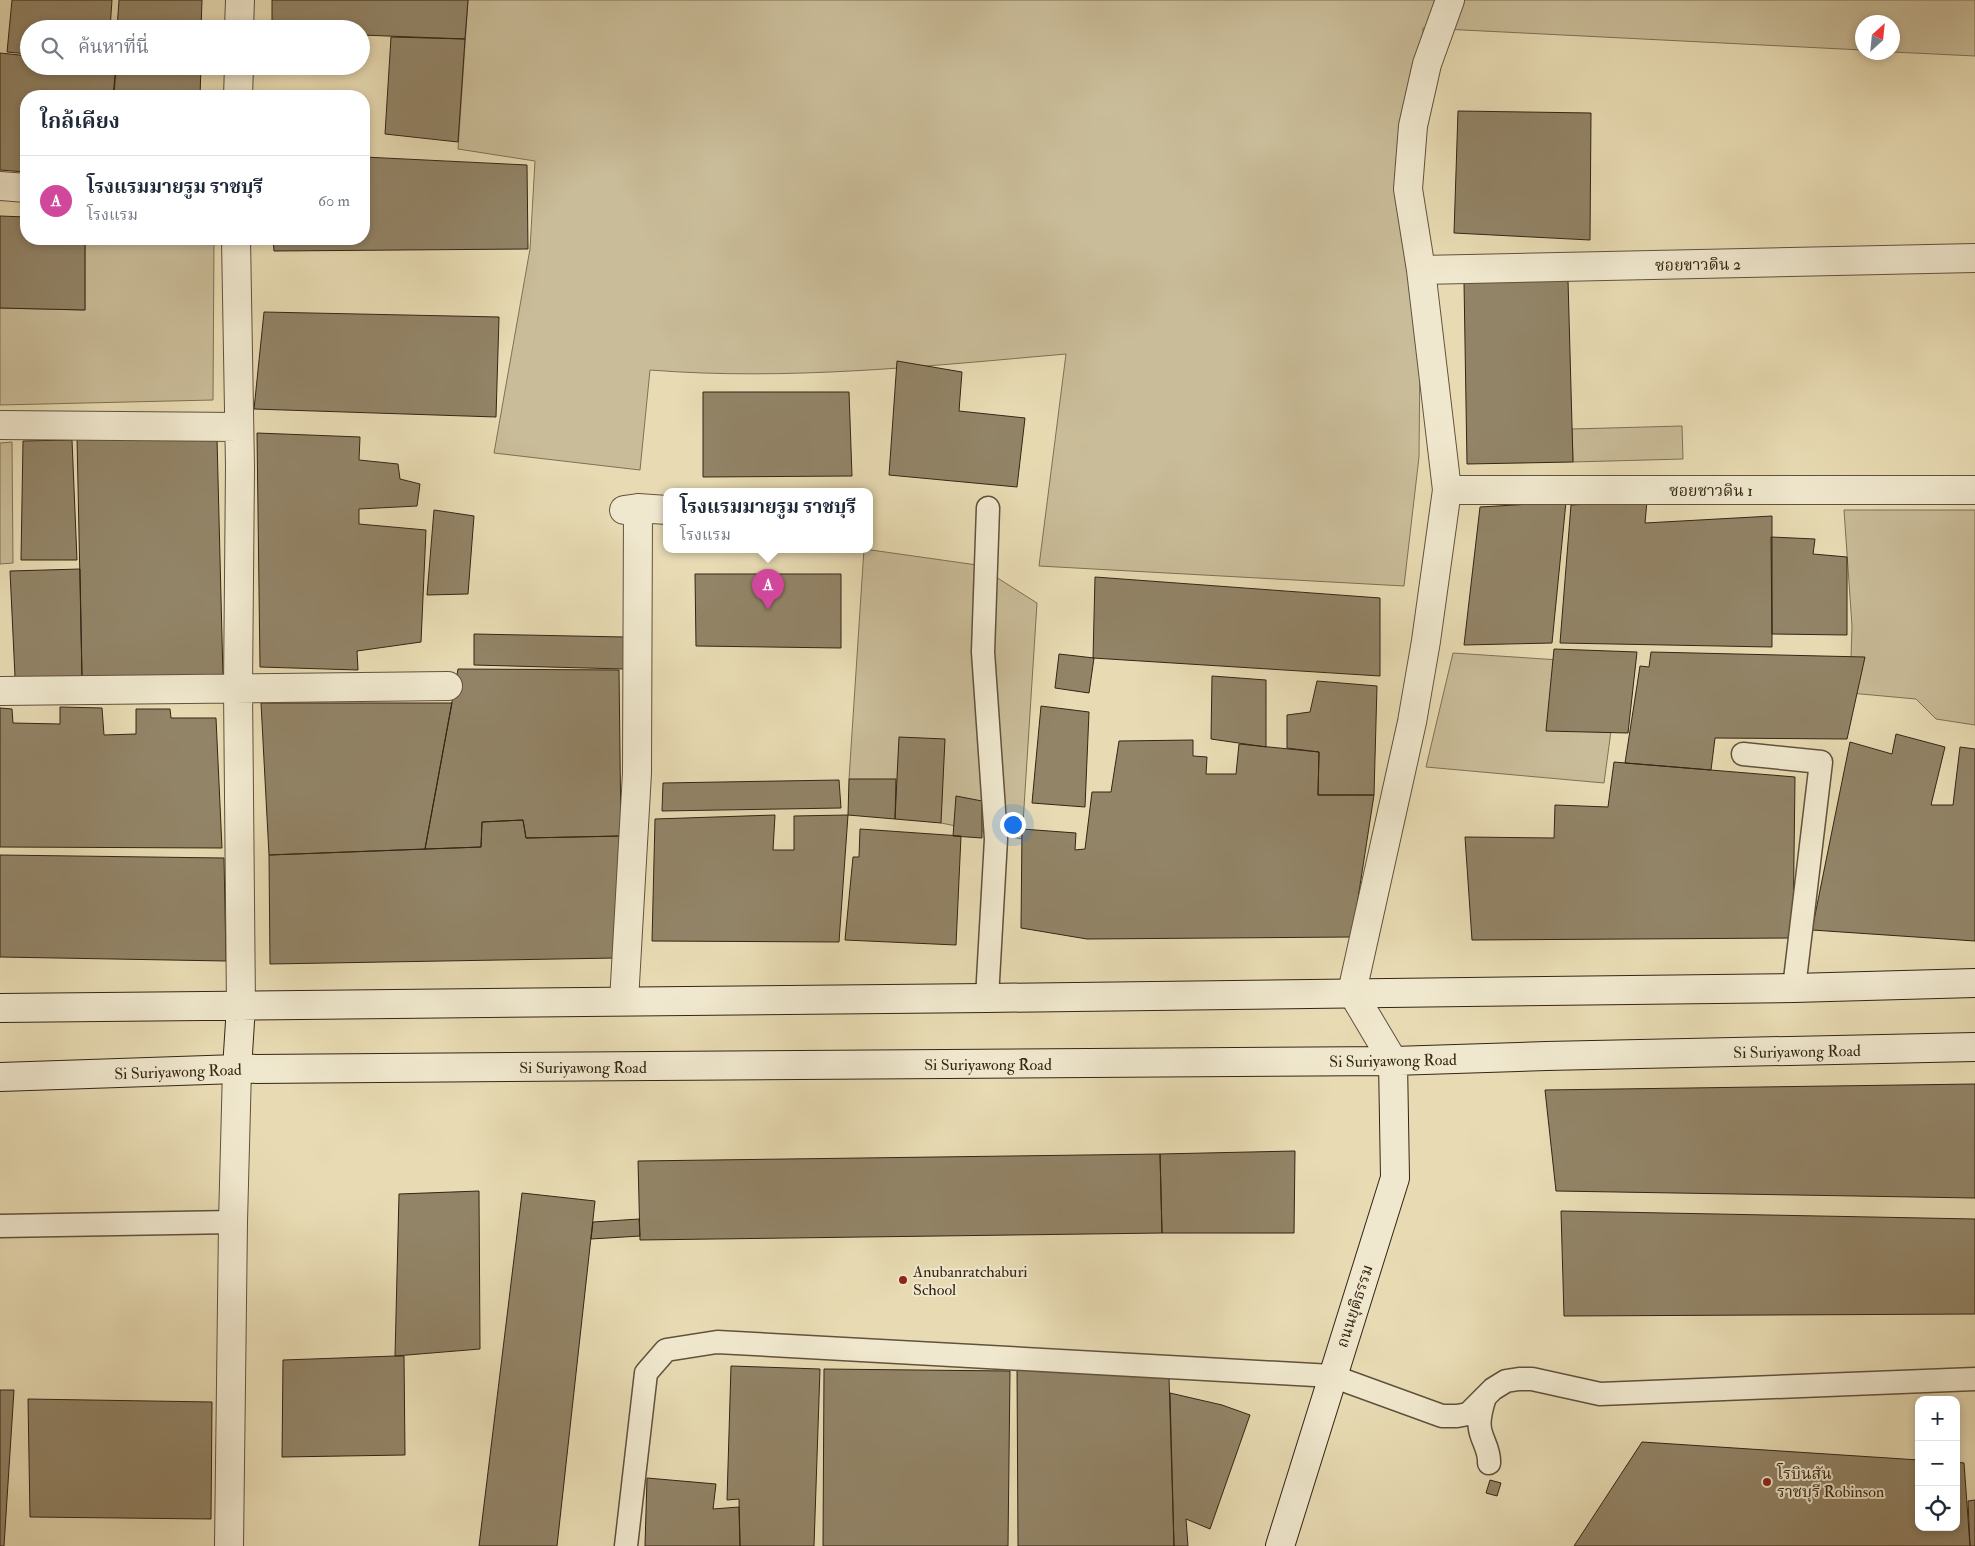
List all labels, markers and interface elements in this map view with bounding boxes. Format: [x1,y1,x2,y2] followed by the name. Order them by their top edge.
[1855,15,1900,60] north arrow
[20,20,370,75] search box
[38,34,66,62] icon: search
[78,35,149,59] text: ค้นหาที่นี่
[40,108,120,135] text: ใกล้เคียง
[87,175,263,199] text: โรงแรมมายรูม ราชบุรี
[51,191,61,211] text: A
[318,191,350,211] text: 60 m
[87,205,138,225] text: โรงแรม
[1655,254,1741,276] street label: ซอยขาวดิน 2
[1669,481,1753,501] street label: ซอยชาวดิน 1
[663,488,873,553] popup
[680,495,856,519] text: โรงแรมมายรูม ราชบุรี
[680,525,731,545] text: โรงแรม
[752,569,784,610] pin: A
[1000,812,1026,838] your location
[1733,1041,1861,1063] street label: Si Suriyawong Road
[1329,1050,1457,1072] street label: Si Suriyawong Road
[924,1055,1052,1075] street label: Si Suriyawong Road
[519,1058,647,1078] street label: Si Suriyawong Road
[114,1060,242,1084] street label: Si Suriyawong Road
[912,1262,1028,1300] place label: Anubanratchaburi School
[1332,1262,1379,1351] street label: ถนนยุติธรรม
[897,1274,909,1286] marker: Anubanratchaburi School
[1915,1396,1960,1531] map controls
[1915,1396,1960,1441] button: +
[1915,1441,1960,1486] button: −
[1776,1463,1884,1503] place label: โรบินสัน ราชบุรี Robinson
[1761,1476,1773,1488] marker: โรบินสัน ราชบุรี Robinson
[1915,1486,1960,1531] button: locate

